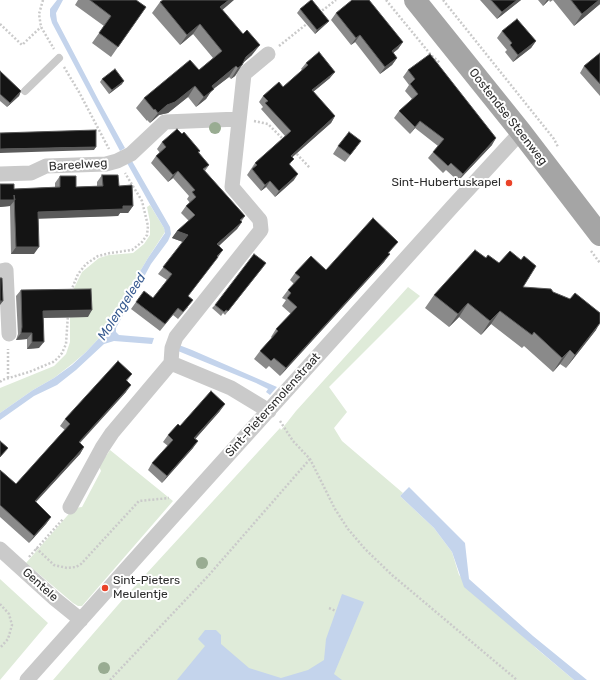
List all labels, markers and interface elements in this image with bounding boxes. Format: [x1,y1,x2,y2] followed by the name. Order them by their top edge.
[466,66,550,168] street label: Oostendse Steenweg
[48,156,108,174] street label: Bareelweg
[391,176,501,190] place label: Sint-Hubertuskapel
[504,178,514,188] marker: Sint-Hubertuskapel
[95,271,149,343] water label: Molengeleed
[223,350,323,460] street label: Sint-Pietersmolenstraat
[19,565,61,605] street label: Gentele
[113,574,180,602] place label: Sint-Pieters Meulentje
[100,583,110,593] marker: Sint-Pieters Meulentje

